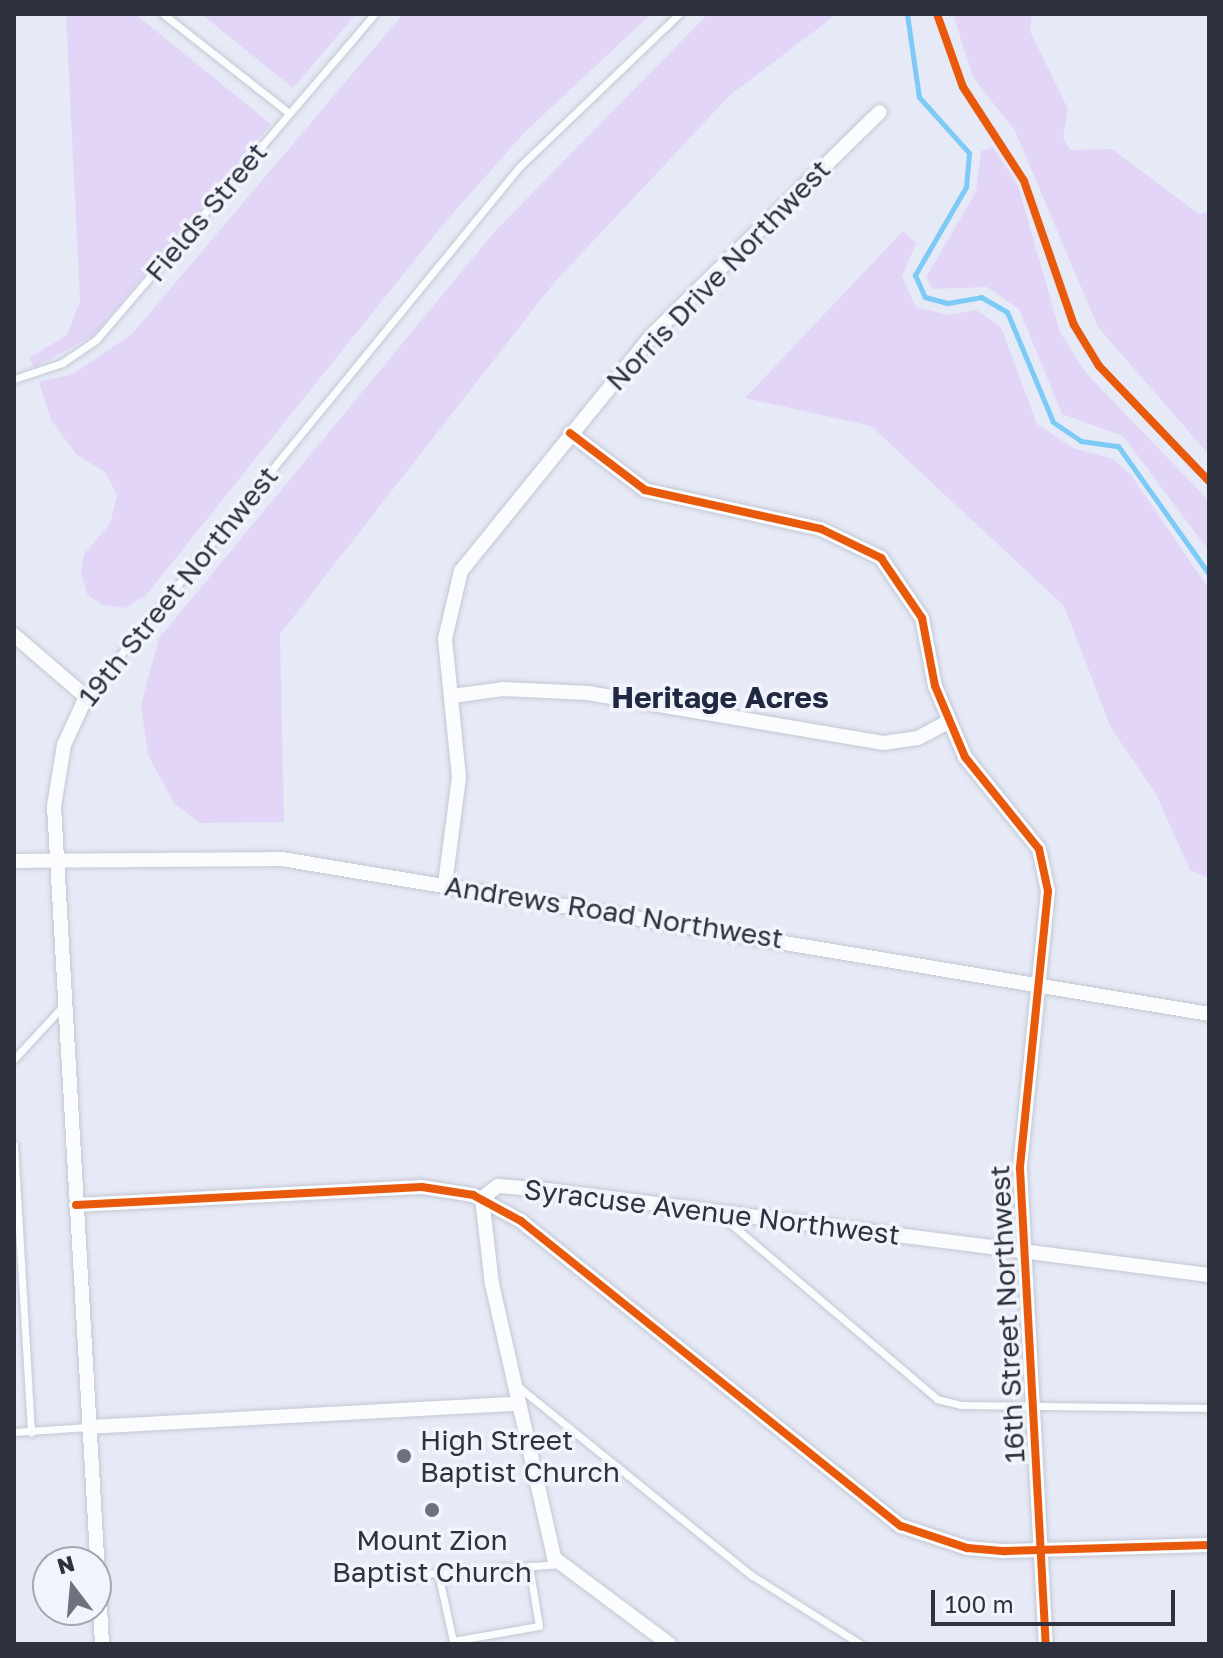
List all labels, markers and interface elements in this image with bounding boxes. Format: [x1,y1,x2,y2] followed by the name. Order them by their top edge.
[138,136,274,288] street label: Fields Street
[599,153,837,397] street label: Norris Drive Northwest
[71,460,285,712] street label: 19th Street Northwest
[611,679,829,715] district label: Heritage Acres
[442,869,786,955] street label: Andrews Road Northwest
[982,1164,1032,1464] street label: 16th Street Northwest
[522,1172,902,1252] street label: Syracuse Avenue Northwest
[420,1423,620,1489] place label: High Street Baptist Church
[395,1447,413,1465] marker: High Street Baptist Church
[423,1501,441,1519] marker: Mount Zion Baptist Church
[332,1523,532,1589] place label: Mount Zion Baptist Church
[32,1546,112,1626] north arrow
[54,1549,78,1580] text: N
[935,1574,1179,1624] scale bar
[945,1589,1014,1618] text: 100 m

